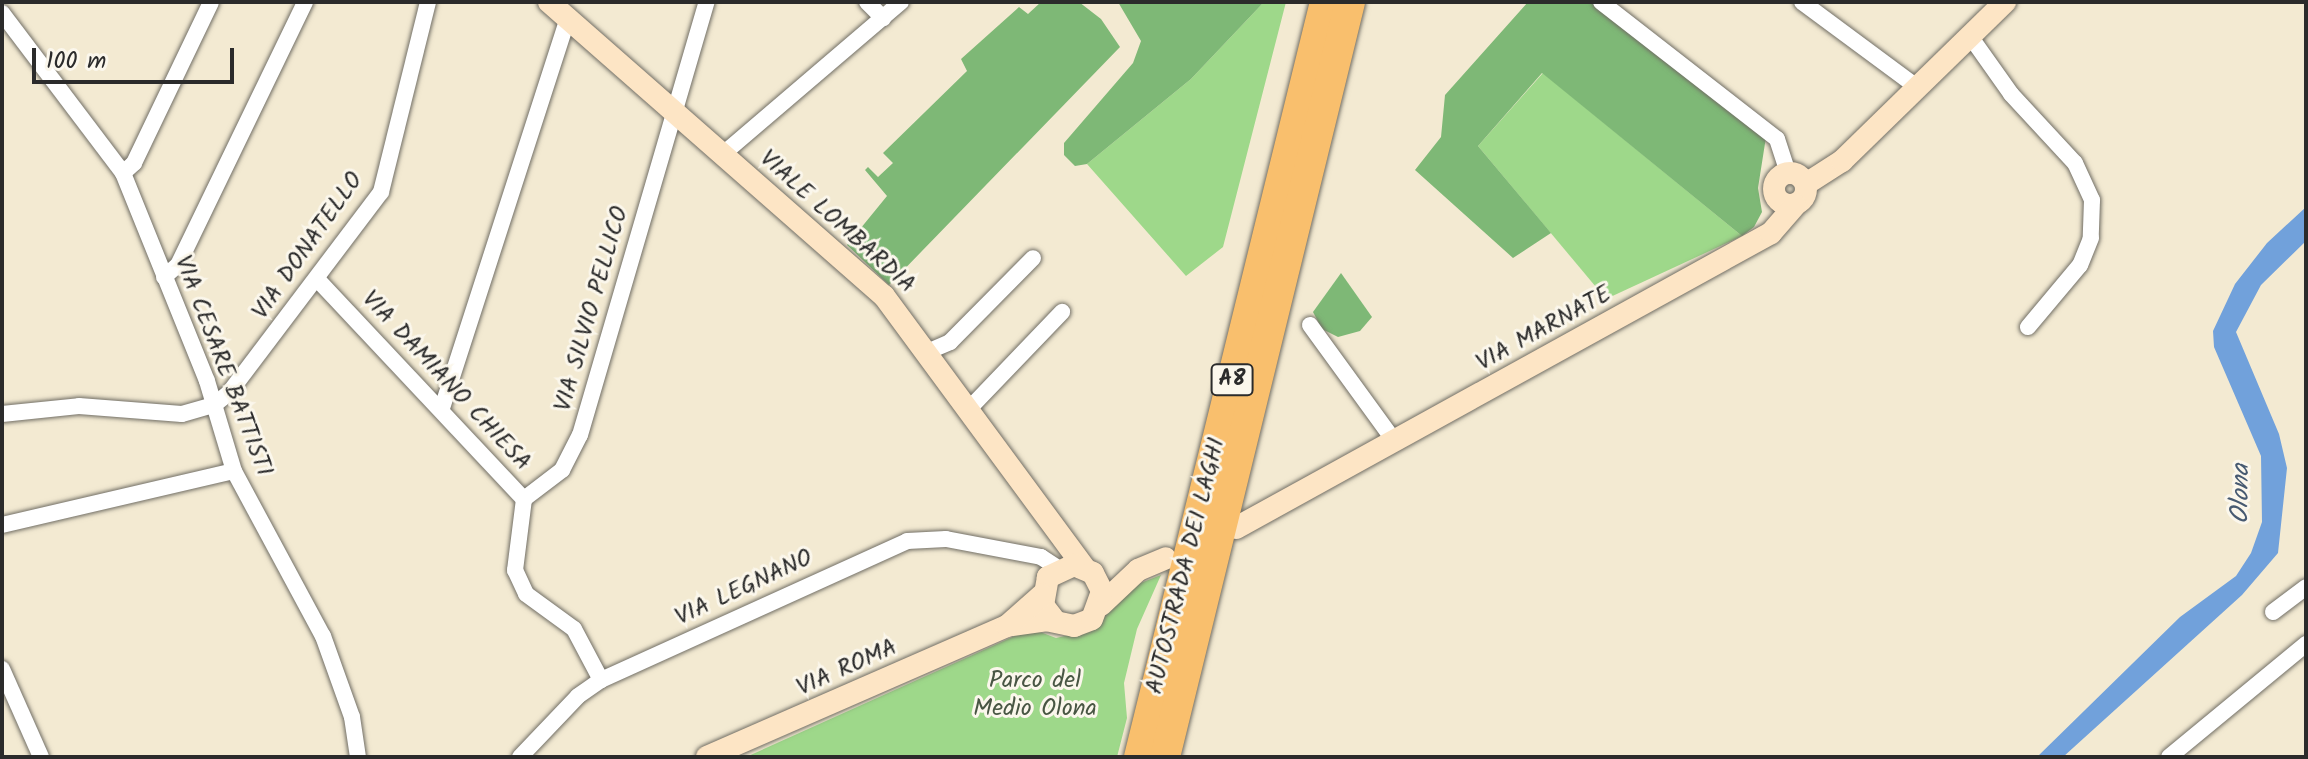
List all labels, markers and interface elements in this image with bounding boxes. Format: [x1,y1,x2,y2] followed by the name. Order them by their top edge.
[36,32,238,82] scale bar
[46,42,106,81] text: 100 m
[753,144,921,300] street label: VIALE LOMBARDIA
[247,167,369,325] street label: VIA DONATELLO
[549,203,635,415] street label: VIA SILVIO PELLICO
[168,252,278,480] street label: VIA CESARE BATTISTI
[1472,280,1616,378] street label: VIA MARNATE
[355,285,537,477] street label: VIA DAMIANO CHIESA
[1210,362,1254,398] road number: A8
[1140,435,1232,697] street label: AUTOSTRADA DEI LAGHI
[2226,464,2258,524] water label: Olona
[671,544,817,632] street label: VIA LEGNANO
[792,633,902,703] street label: VIA ROMA
[973,667,1097,723] park label: Parco del Medio Olona

